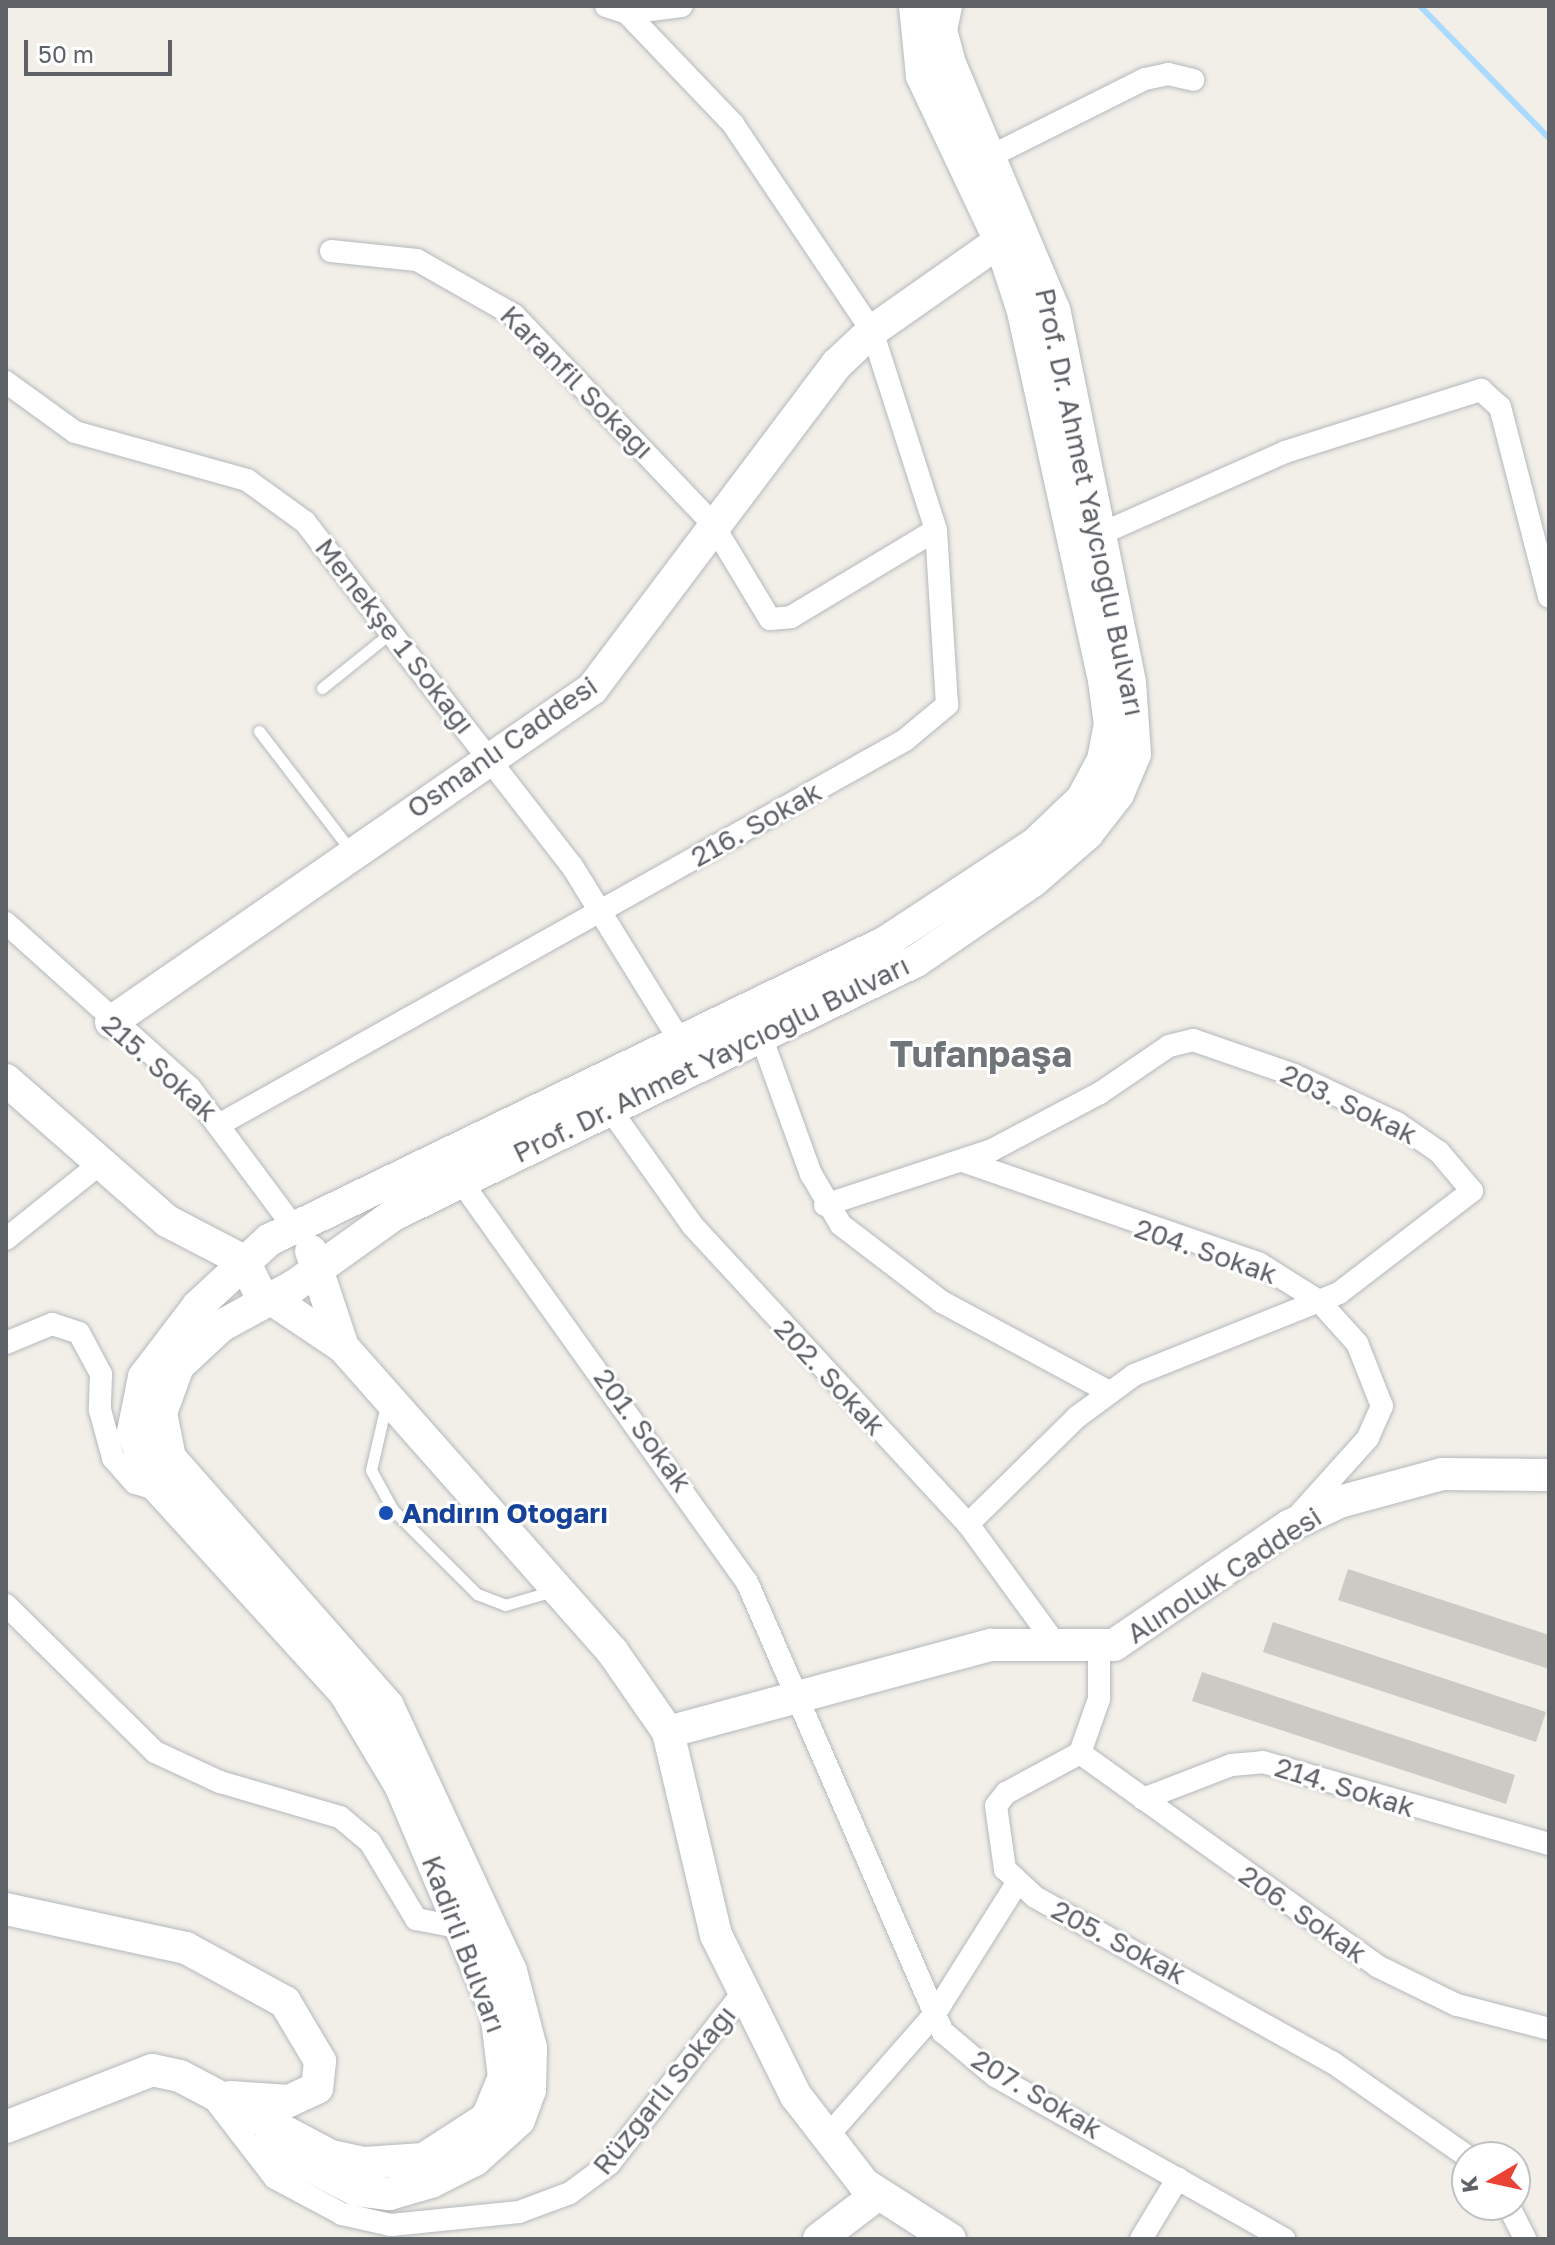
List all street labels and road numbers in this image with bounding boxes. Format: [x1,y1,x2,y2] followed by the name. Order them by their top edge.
[1028,285,1152,719] street label: Prof. Dr. Ahmet Yaycıoğlu Bulvarı
[493,298,661,466] street label: Karanfil Sokağı
[308,531,482,741] street label: Menekşe 1 Sokağı
[400,669,604,825] street label: Osmanlı Caddesi
[685,774,827,874] street label: 216. Sokak
[507,948,915,1170] street label: Prof. Dr. Ahmet Yaycıoğlu Bulvarı
[95,1008,225,1128] street label: 215. Sokak
[1275,1057,1423,1151] street label: 203. Sokak
[1131,1211,1281,1291] street label: 204. Sokak
[768,1312,892,1442] street label: 202. Sokak
[587,1362,699,1498] street label: 201. Sokak
[1120,1500,1328,1650] street label: Alınoluk Caddesi
[1271,1750,1419,1824] street label: 214. Sokak
[415,1851,513,2037] street label: Kadirli Bulvarı
[1233,1858,1373,1970] street label: 206. Sokak
[1046,1893,1192,1991] street label: 205. Sokak
[586,1999,742,2181] street label: Rüzgarlı Sokağı
[966,2042,1108,2146] street label: 207. Sokak

